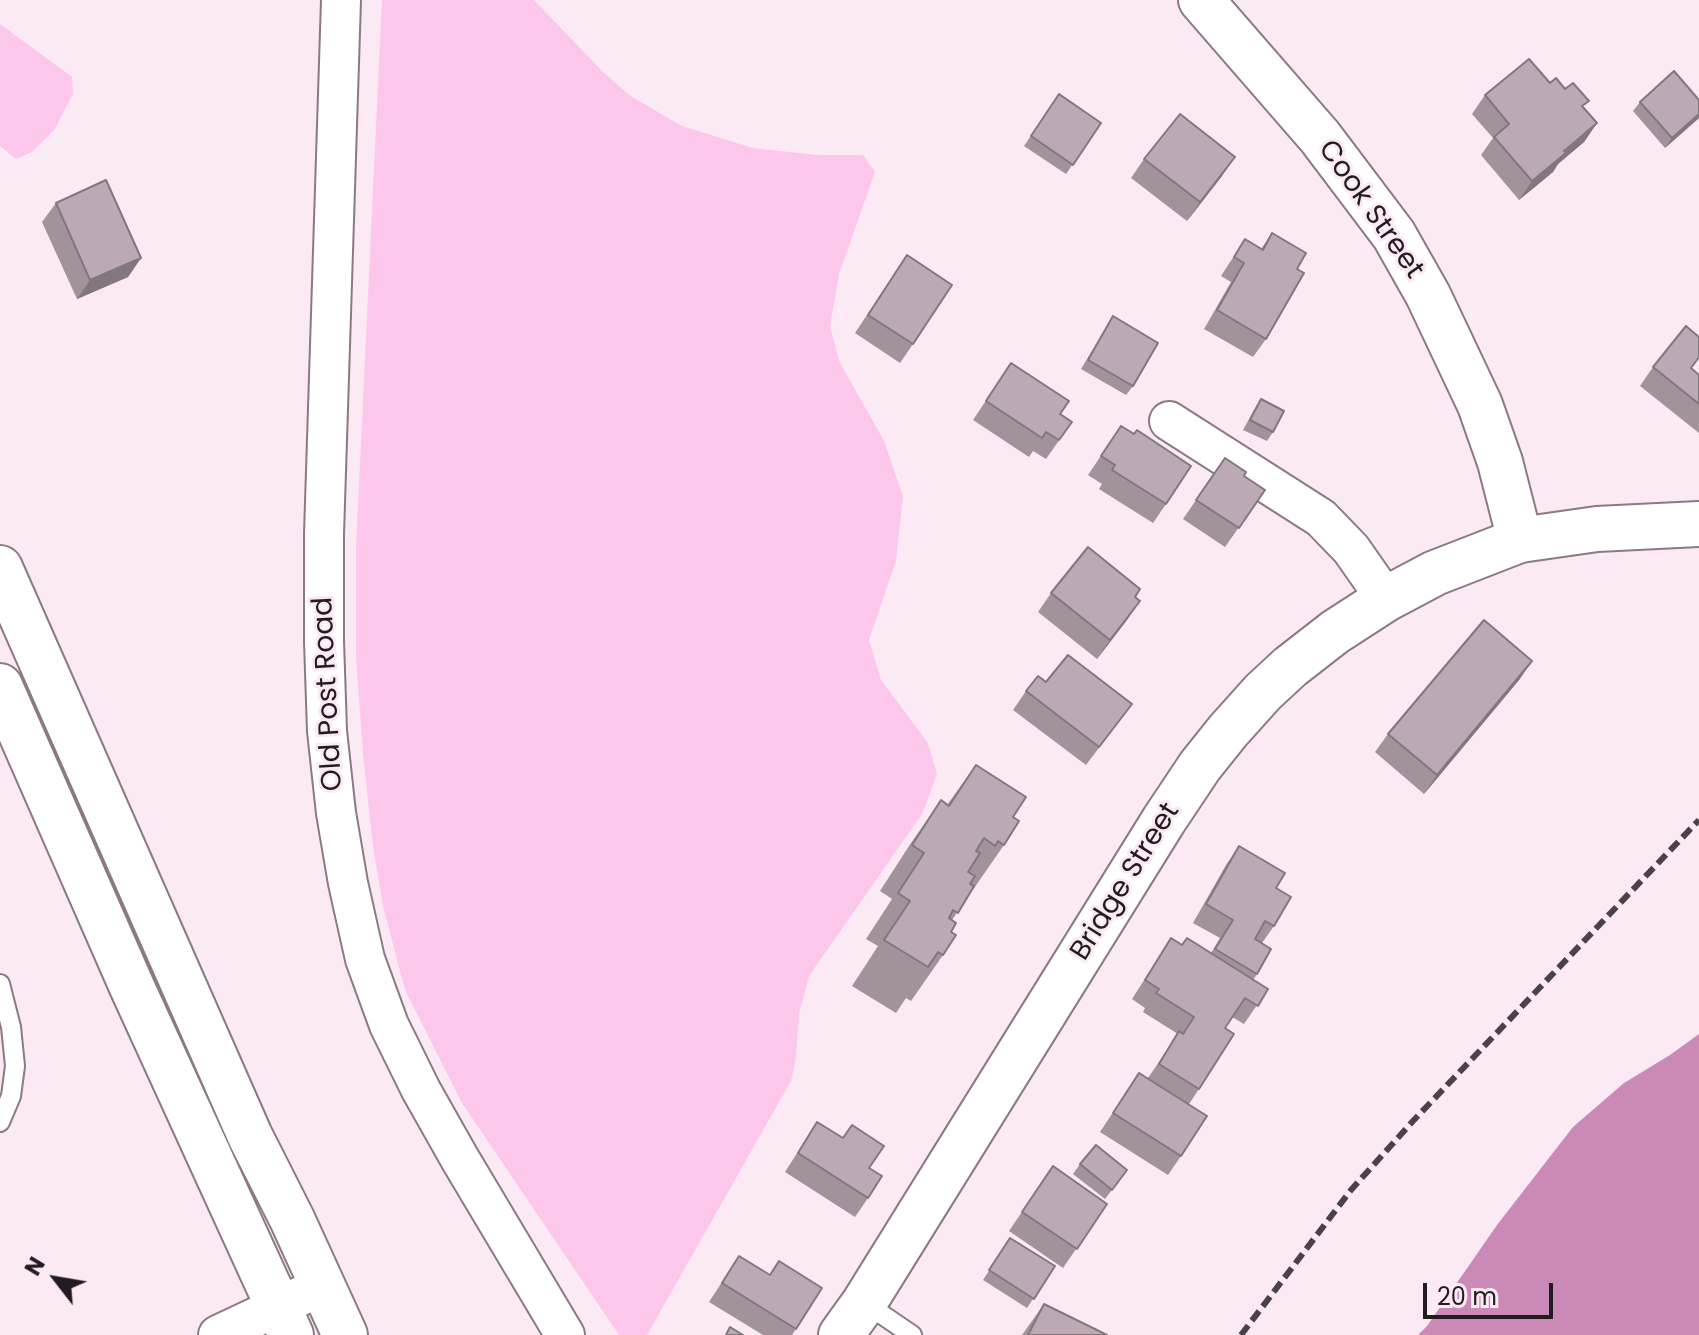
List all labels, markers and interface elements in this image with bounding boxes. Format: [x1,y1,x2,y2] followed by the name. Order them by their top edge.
[1310,134,1430,286] street label: Cook Street
[307,596,351,792] street label: Old Post Road
[1064,797,1188,967] street label: Bridge Street
[16,1239,96,1319] north arrow
[17,1251,53,1281] text: N
[1427,1267,1557,1317] scale bar
[1437,1280,1497,1313] text: 20 m

